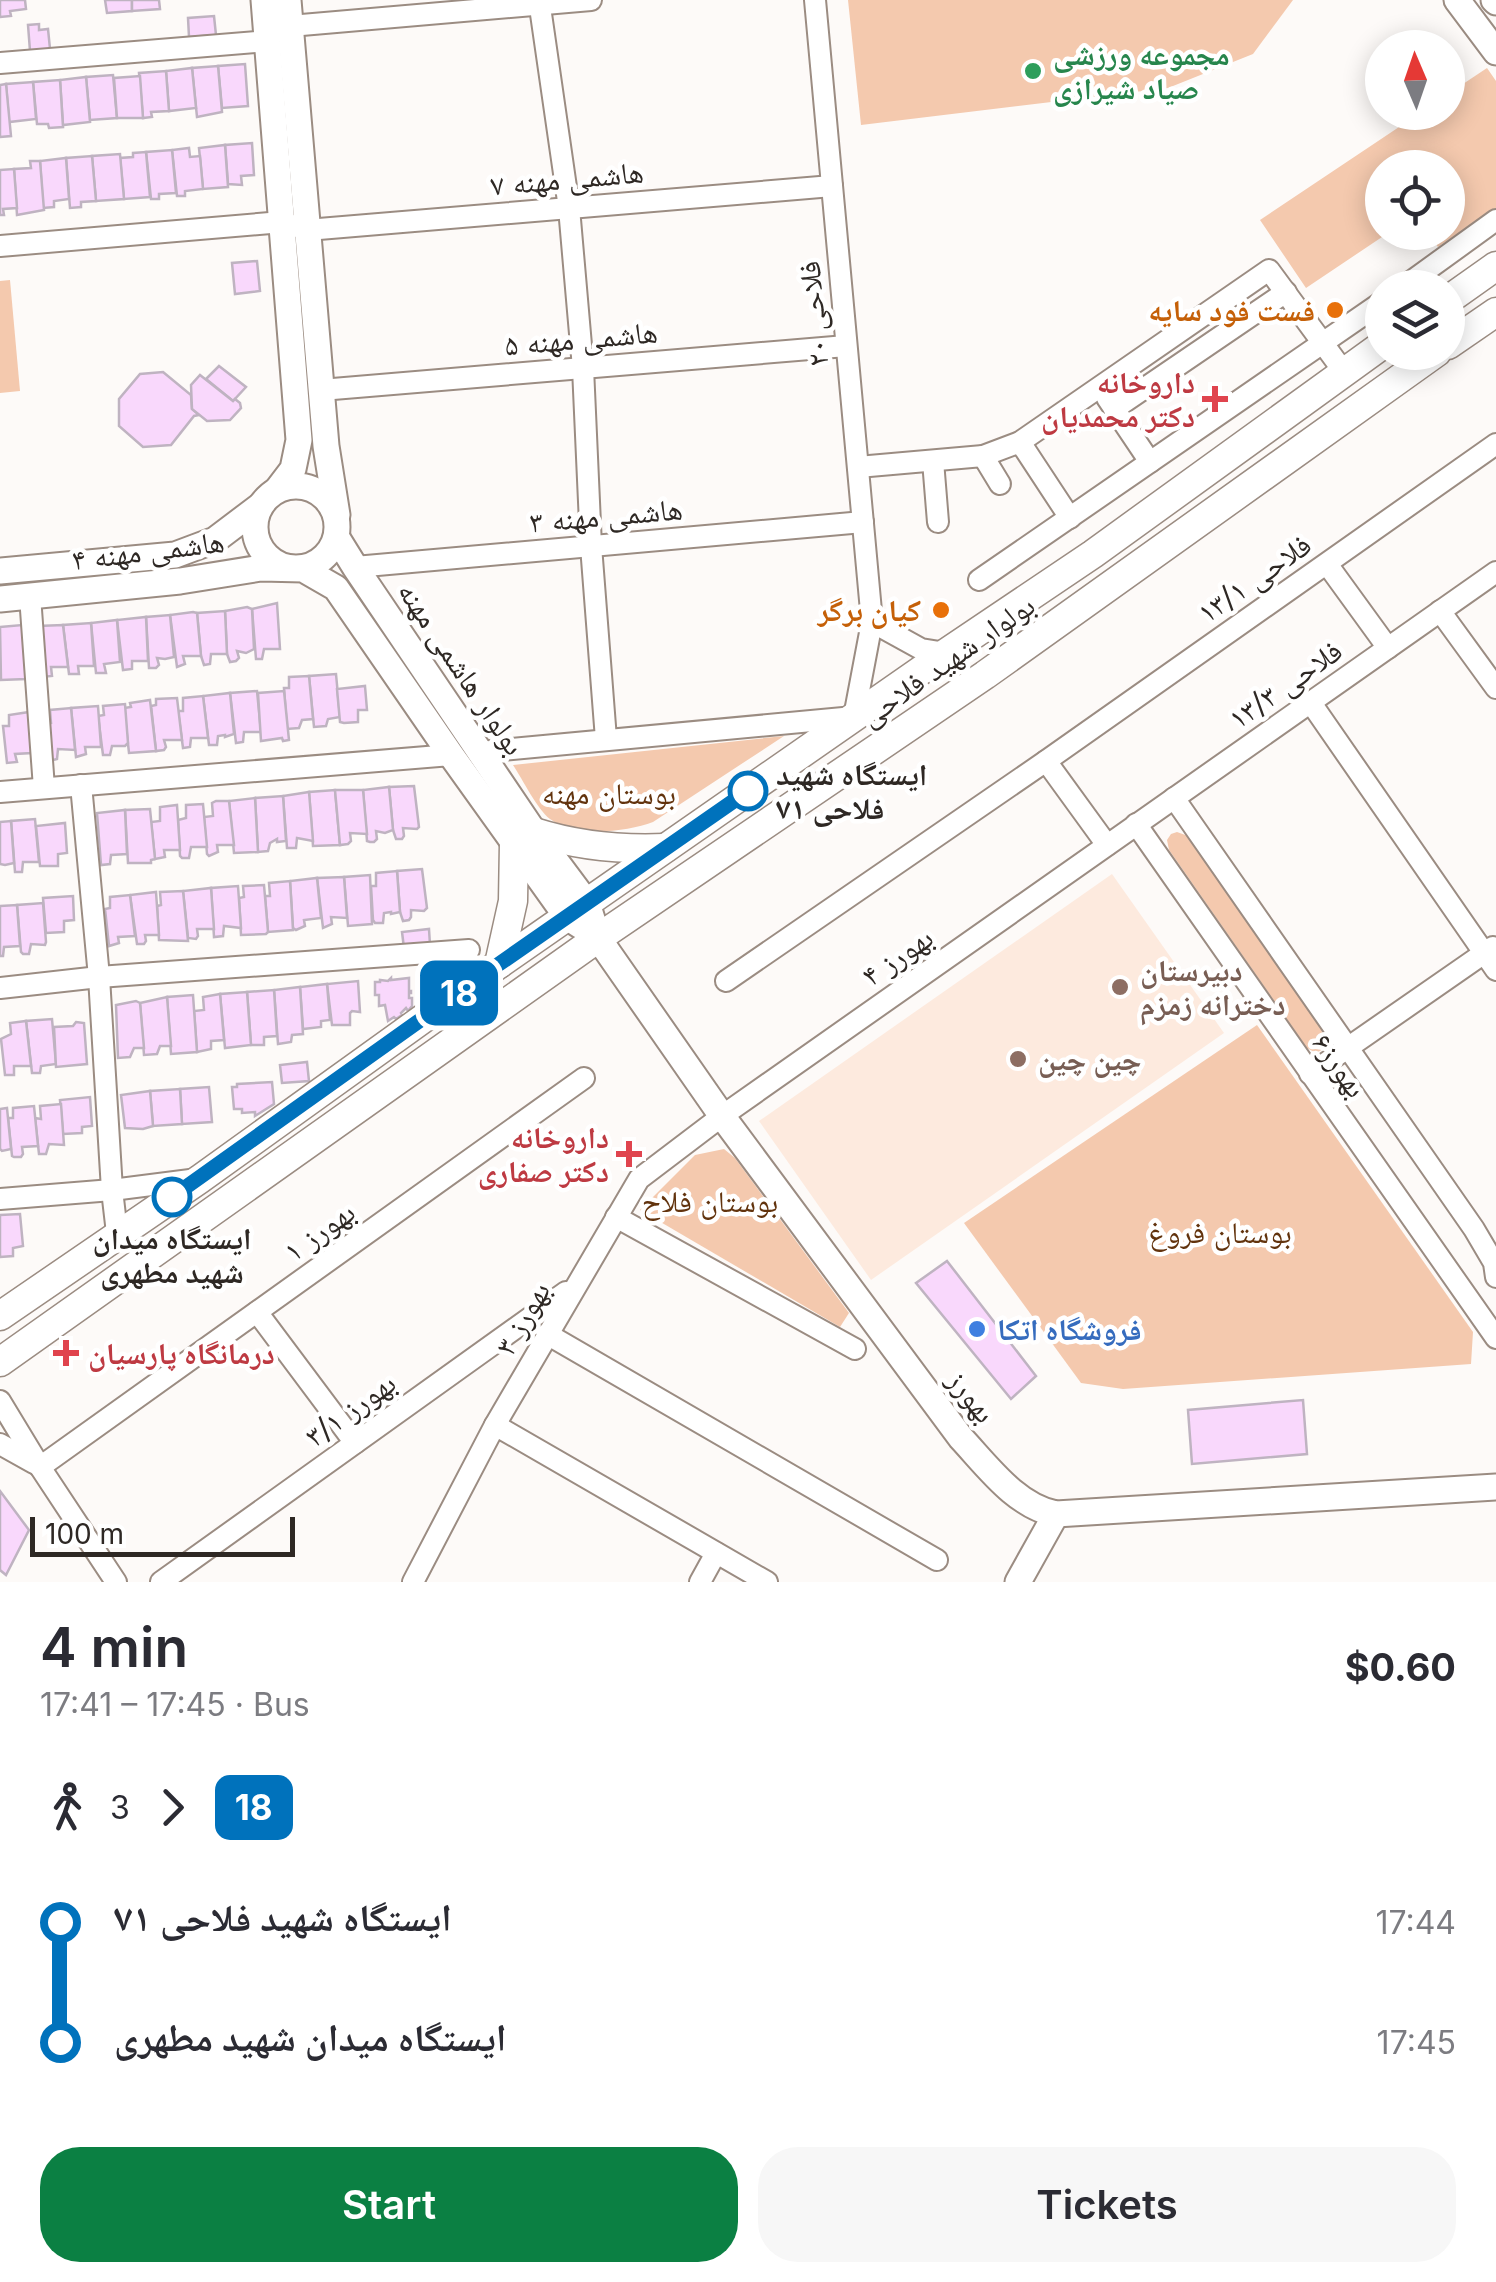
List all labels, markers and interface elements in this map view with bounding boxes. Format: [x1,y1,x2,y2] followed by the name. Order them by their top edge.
[1365,30,1465,130] north arrow
[1365,30,1465,370] map controls
[1053,36,1230,107] place label: مجموعه ورزشی صیاد شیرازی
[1022,60,1044,82] marker: مجموعه ورزشی صیاد شیرازی
[1365,150,1465,250] button: locate
[489,153,645,204] street label: هاشمی مهنه ۷
[790,260,837,368] street label: فلاحی ۲۰
[1365,270,1465,370] button: layers
[1148,292,1315,328] place label: فست فود سایه
[1324,299,1346,321] marker: فست فود سایه
[503,313,659,364] street label: هاشمی مهنه ۵
[1041,364,1195,435] place label: داروخانه دکتر محمدیان
[1204,388,1226,410] marker: داروخانه دکتر محمدیان
[528,490,684,541] street label: هاشمی مهنه ۳
[70,523,226,578] street label: هاشمی مهنه ۴
[1190,526,1318,631] street label: فلاحی ۱۳/۱
[390,574,533,762] street label: بولوار هاشمی مهنه
[853,586,1042,734] street label: بولوار شهید فلاحی
[816,592,921,629] place label: کیان برگر
[930,599,952,621] marker: کیان برگر
[1221,632,1349,737] street label: فلاحی ۱۳/۳
[776,756,927,827] place label: ایستگاه شهید فلاحی ۷۱
[729,772,767,810] marker: ایستگاه شهید فلاحی ۷۱
[542,775,676,812] park label: بوستان مهنه
[854,919,940,993] street label: بهورز ۴
[1140,952,1285,1026] place label: دبیرستان دخترانه زمزم
[414,960,504,1026] line badge: 18
[440,972,478,1014] text: 18
[1109,976,1131,998] marker: دبیرستان دخترانه زمزم
[1305,1026,1375,1104] street label: بهورز۶
[1038,1041,1142,1078] place label: چین چین
[1007,1048,1029,1070] marker: چین چین
[478,1119,609,1190] place label: داروخانه دکتر صفاری
[618,1143,640,1165] marker: داروخانه دکتر صفاری
[153,1178,191,1216] marker: ایستگاه میدان شهید مطهری
[642,1183,778,1221] park label: بوستان فلاح
[277,1193,361,1269] street label: بهورز ۱
[1148,1214,1292,1252] park label: بوستان فروغ
[92,1220,252,1291] place label: ایستگاه میدان شهید مطهری
[487,1275,557,1361] street label: بهورز ۳
[997,1311,1142,1347] place label: فروشگاه اتکا
[966,1318,988,1340] marker: فروشگاه اتکا
[88,1335,275,1372] place label: درمانگاه پارسیان
[53,1340,79,1366] marker: درمانگاه پارسیان
[940,1362,1004,1429] street label: بهورز
[298,1364,402,1454] street label: بهورز ۳/۱
[30,1512,295,1556] scale bar
[45,1517,124,1551] text: 100 m
[40,1614,188,1680] text: 4 min
[1345,1644,1456,1690] text: $0.60
[40,1685,310,1724] text: 17:41 – 17:45 · Bus
[40,1780,95,1835] icon: walk
[145,1780,200,1835] icon: forward
[235,1786,273,1828] text: 18
[110,1788,130,1827] text: 3
[114,1894,452,1940] text: ایستگاه شهید فلاحی ۷۱
[1375,1903,1456,1942] text: 17:44
[114,2014,507,2060] text: ایستگاه میدان شهید مطهری
[1377,2023,1456,2062] text: 17:45
[40,2147,738,2262] button: Start
[758,2147,1456,2262] button: Tickets

